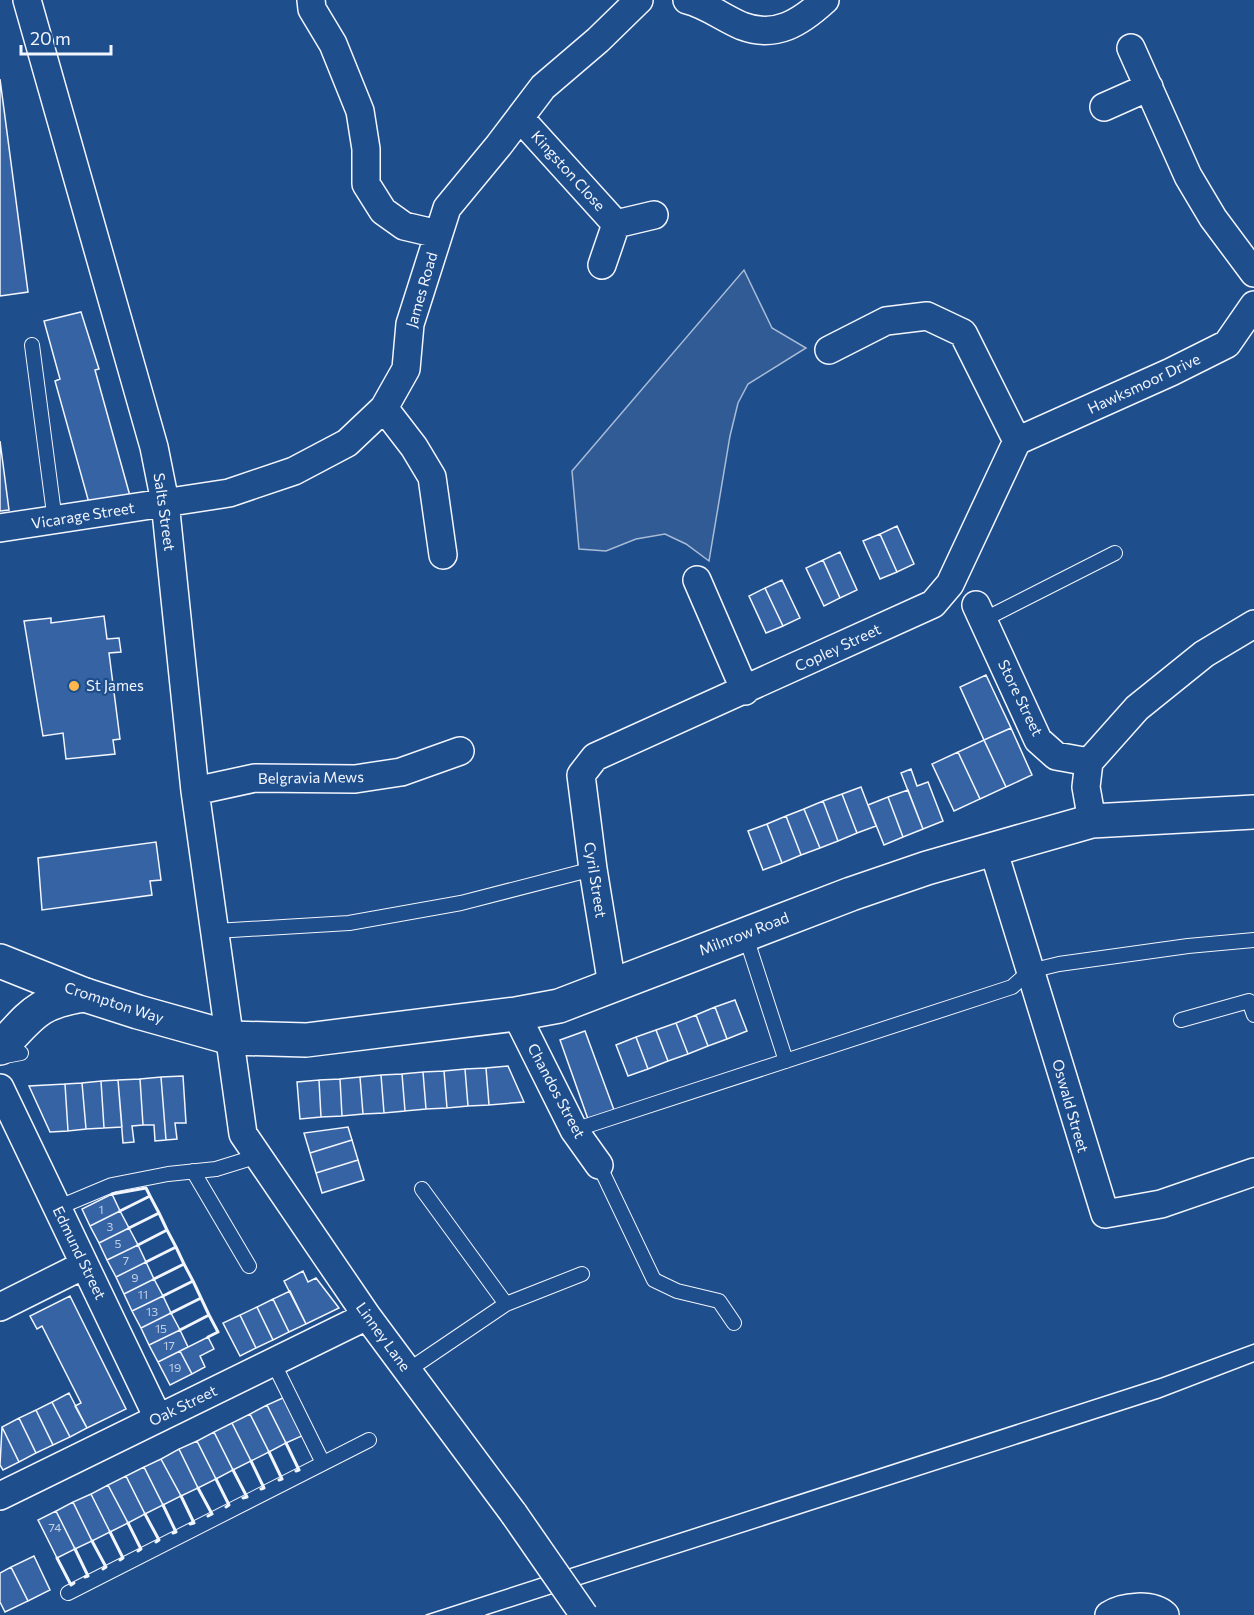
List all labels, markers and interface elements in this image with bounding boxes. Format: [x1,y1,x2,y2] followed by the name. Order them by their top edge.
[21,18,111,56] scale bar
[30,27,71,49] text: 20 m
[528,127,609,214] street label: Kingston Close
[402,250,440,330] street label: James Road
[1084,349,1203,417] street label: Hawksmoor Drive
[151,472,179,552] street label: Salts Street
[30,498,136,532] street label: Vicarage Street
[792,619,883,675] street label: Copley Street
[995,657,1047,739] street label: Store Street
[86,676,144,694] place label: St James
[67,679,81,693] marker: St James
[258,767,364,787] street label: Belgravia Mews
[581,841,611,919] street label: Cyril Street
[696,908,791,958] street label: Milnrow Road
[62,978,166,1027] street label: Crompton Way
[524,1040,589,1141] street label: Chandos Street
[1049,1057,1093,1155] street label: Oswald Street
[98,1202,104,1216] house number: 1
[50,1203,110,1302] street label: Edmund Street
[107,1219,114,1233] house number: 3
[115,1236,122,1250] house number: 5
[123,1253,129,1267] house number: 7
[131,1270,139,1284] house number: 9
[138,1287,148,1301] house number: 11
[353,1298,415,1375] street label: Linney Lane
[146,1304,158,1318] house number: 13
[155,1321,167,1335] house number: 15
[163,1338,175,1352] house number: 17
[169,1360,181,1374] house number: 19
[146,1381,220,1429] street label: Oak Street
[49,1520,61,1534] house number: 74

